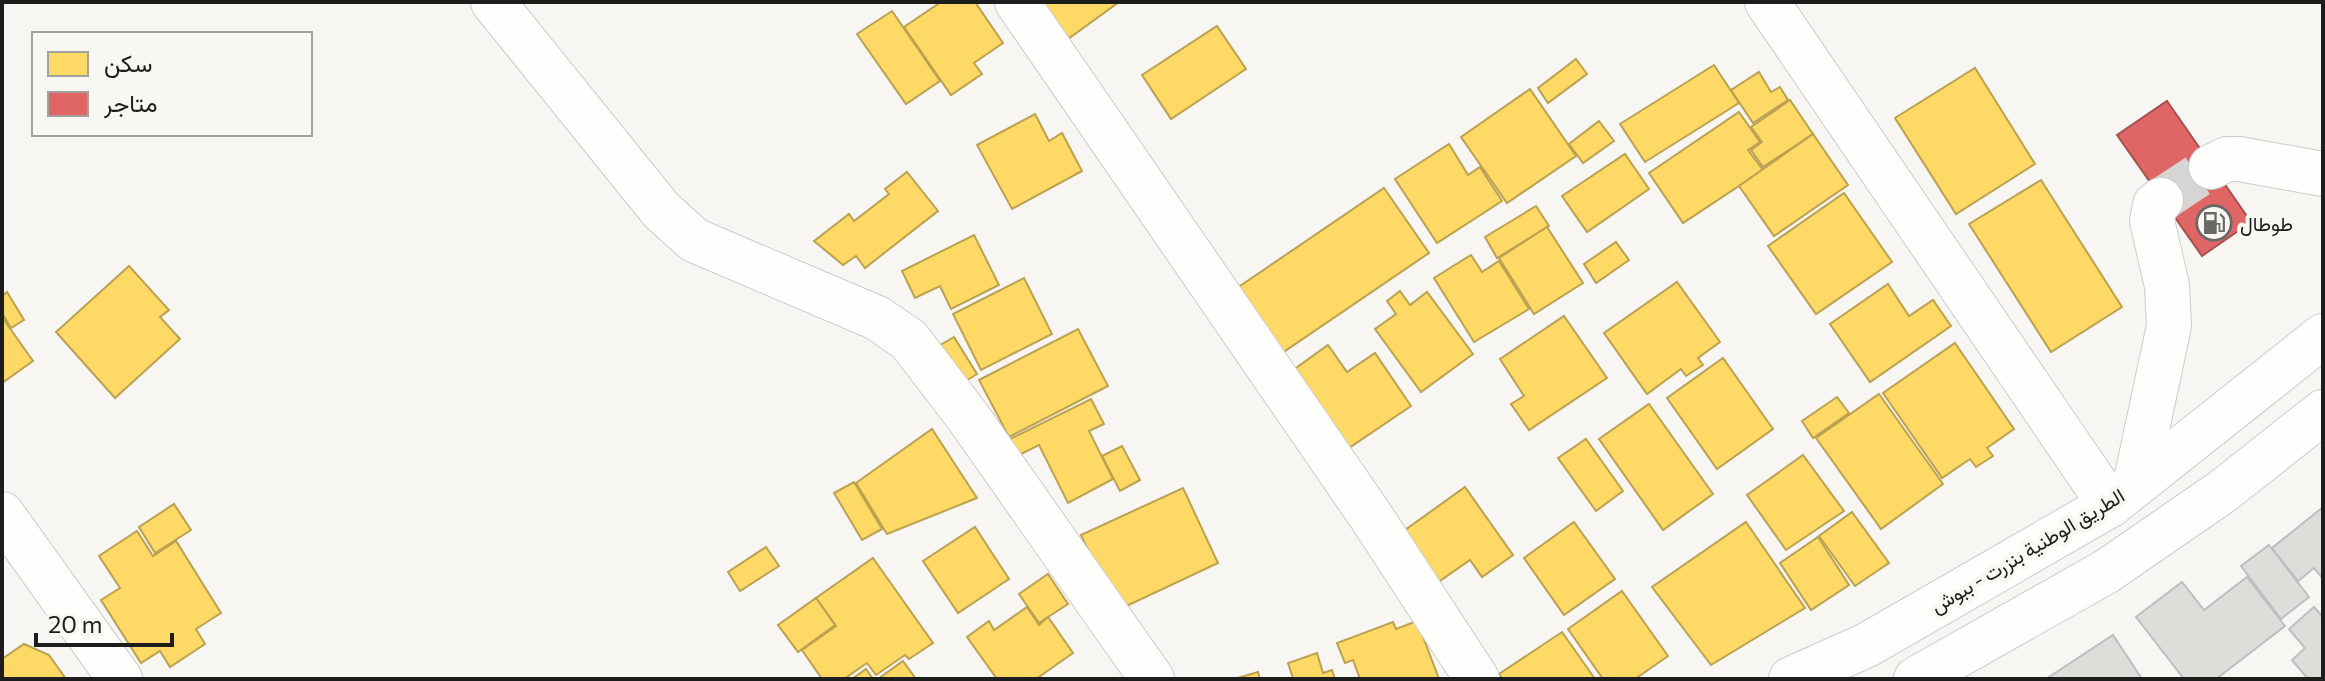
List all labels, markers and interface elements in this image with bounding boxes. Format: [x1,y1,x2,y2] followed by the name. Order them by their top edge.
[32,32,312,136] legend
[104,48,153,78] text: سكن
[103,88,158,119] text: متاجر
[2195,204,2233,242] fuel station icon: طوطال
[2240,211,2293,237] place label: طوطال
[1926,483,2129,619] street label: الطريق الوطنية بنزرت - ببوش
[36,597,172,647] scale bar
[48,609,102,638] text: 20 m

